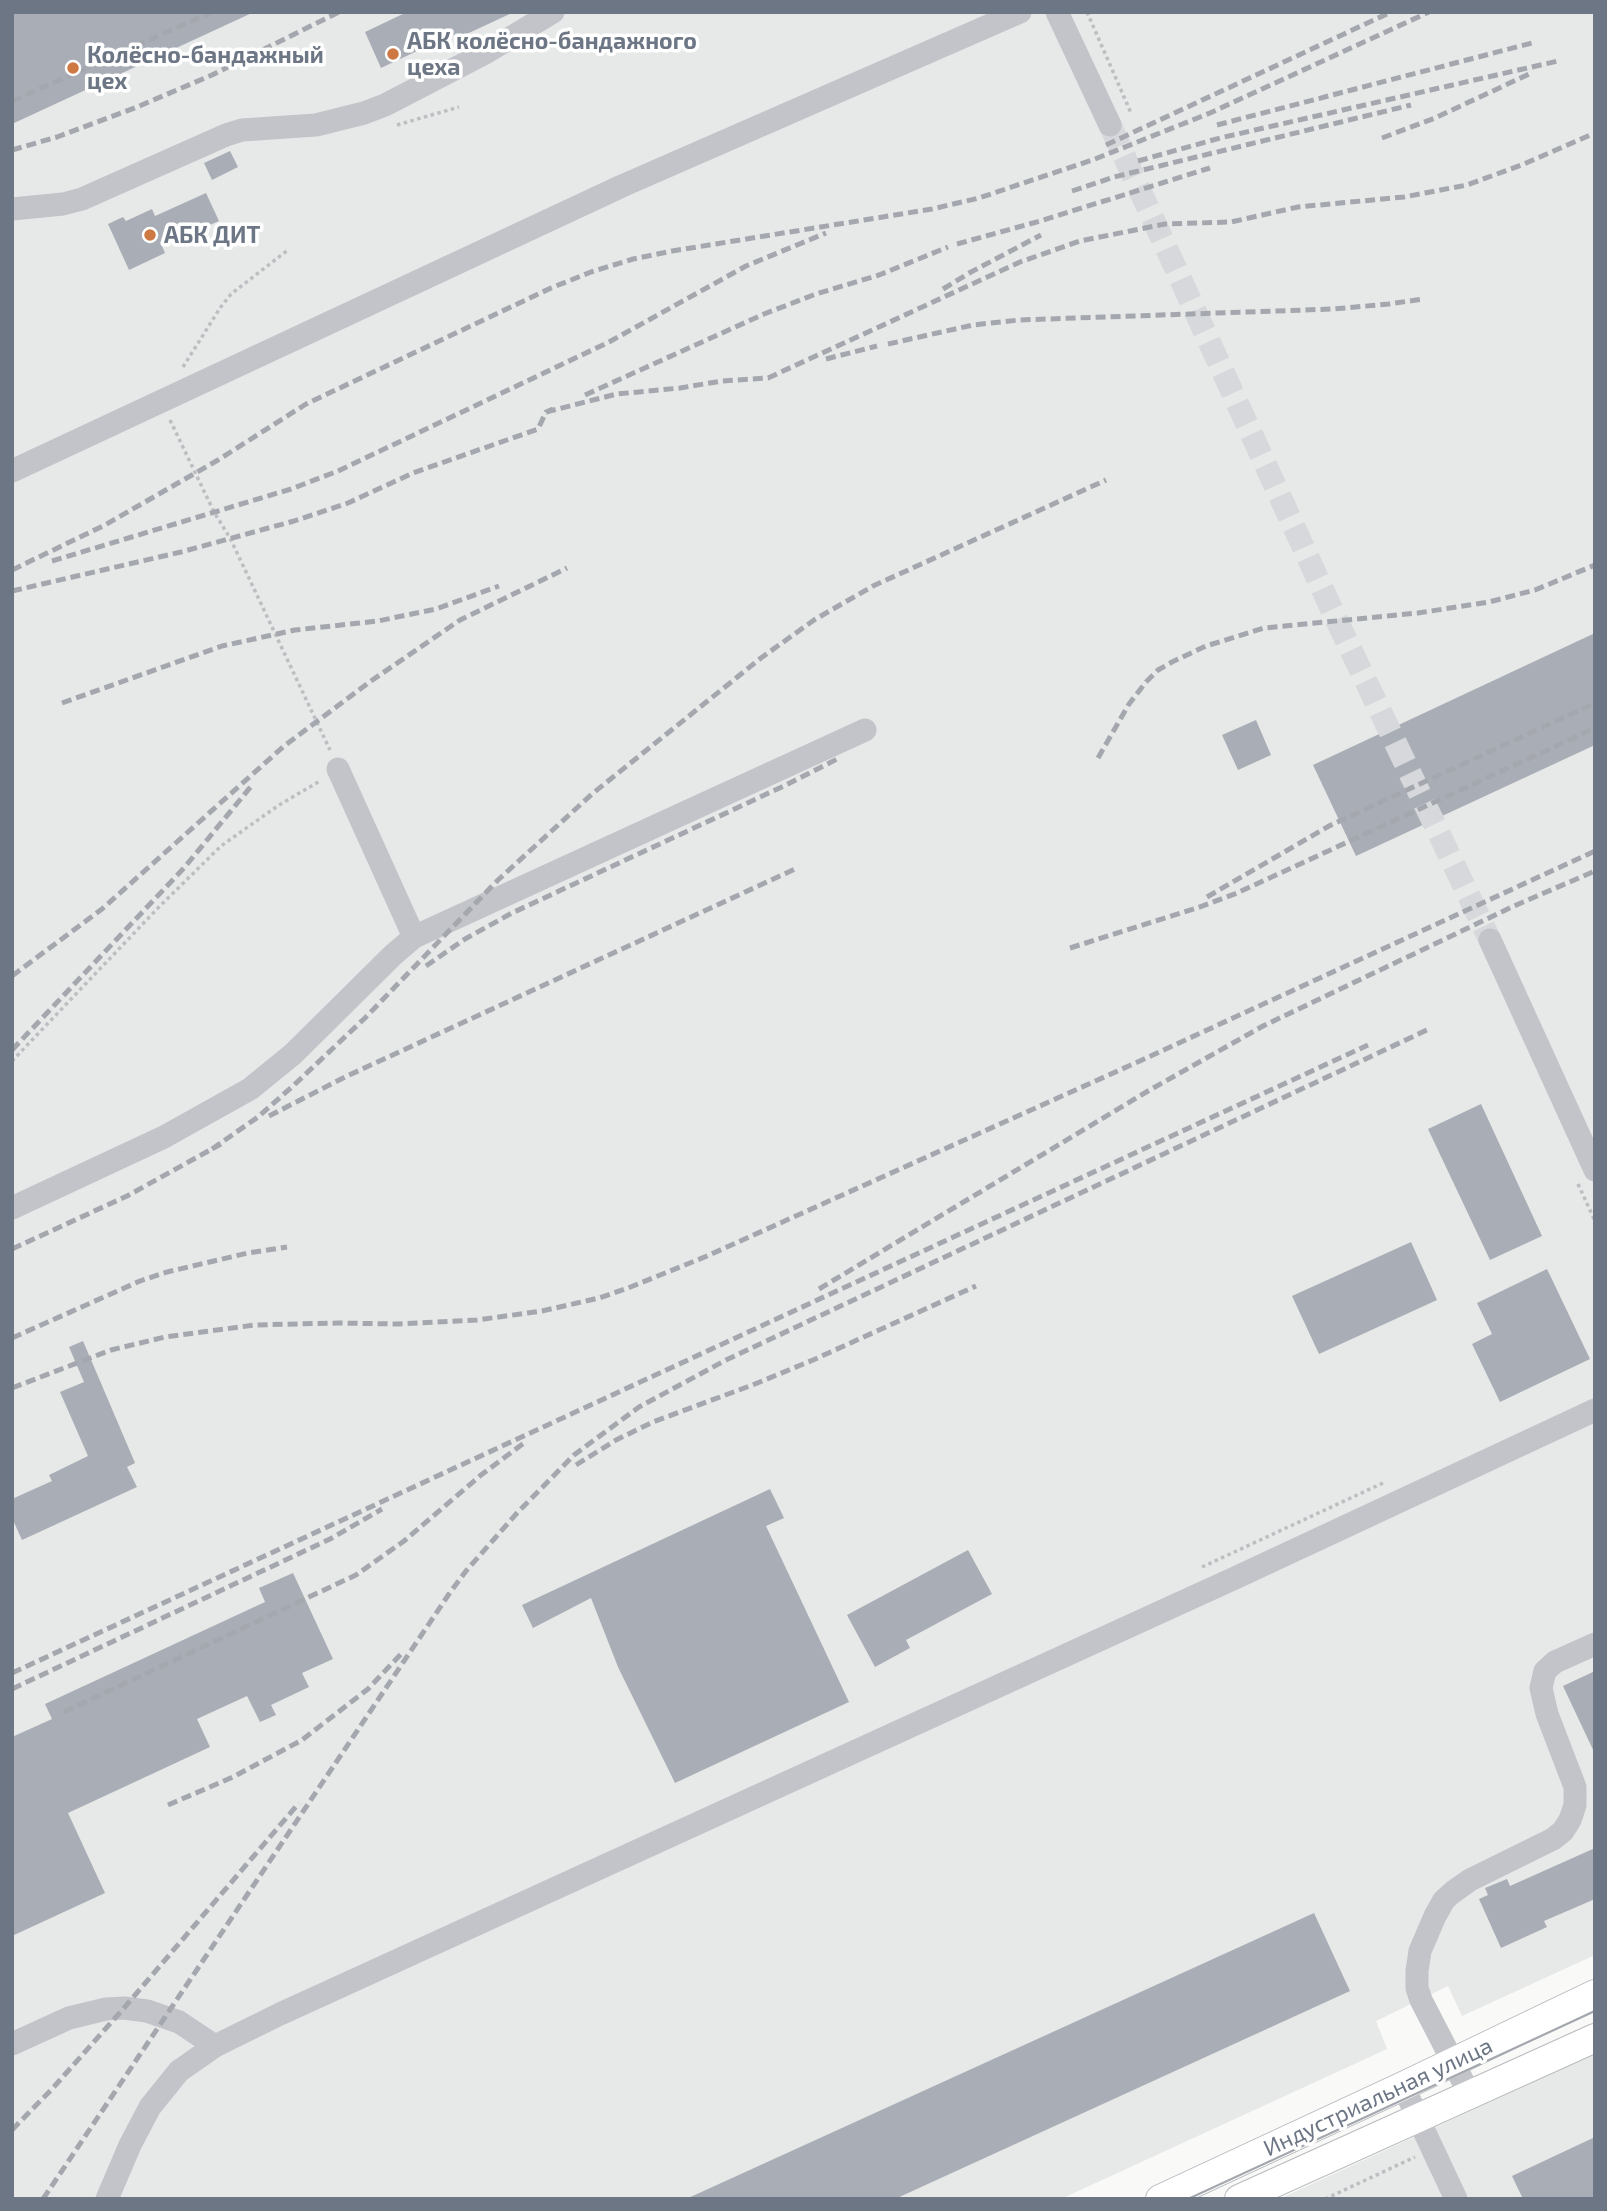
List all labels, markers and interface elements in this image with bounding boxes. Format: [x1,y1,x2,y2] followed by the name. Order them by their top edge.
[407,27,697,81] place label: АБК колёсно-бандажного цеха
[87,41,324,95] place label: Колёсно-бандажный цех
[385,46,401,62] marker: АБК колёсно-бандажного цеха
[65,60,81,76] marker: Колёсно-бандажный цех
[164,221,260,249] place label: АБК ДИТ
[142,227,158,243] marker: АБК ДИТ
[1259,2032,1497,2162] street label: Индустриальная улица

